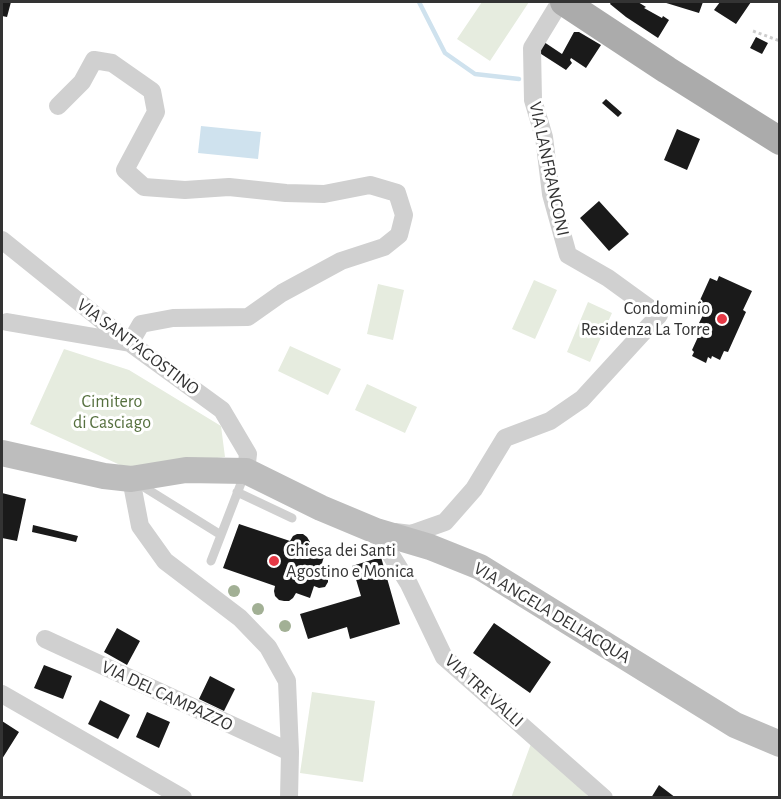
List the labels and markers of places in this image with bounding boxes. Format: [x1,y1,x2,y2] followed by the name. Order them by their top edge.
[581,298,710,340] place label: Condominio Residenza La Torre
[715,312,729,326] marker: Condominio Residenza La Torre
[286,540,414,582] place label: Chiesa dei Santi Agostino e Monica
[267,554,281,568] marker: Chiesa dei Santi Agostino e Monica

